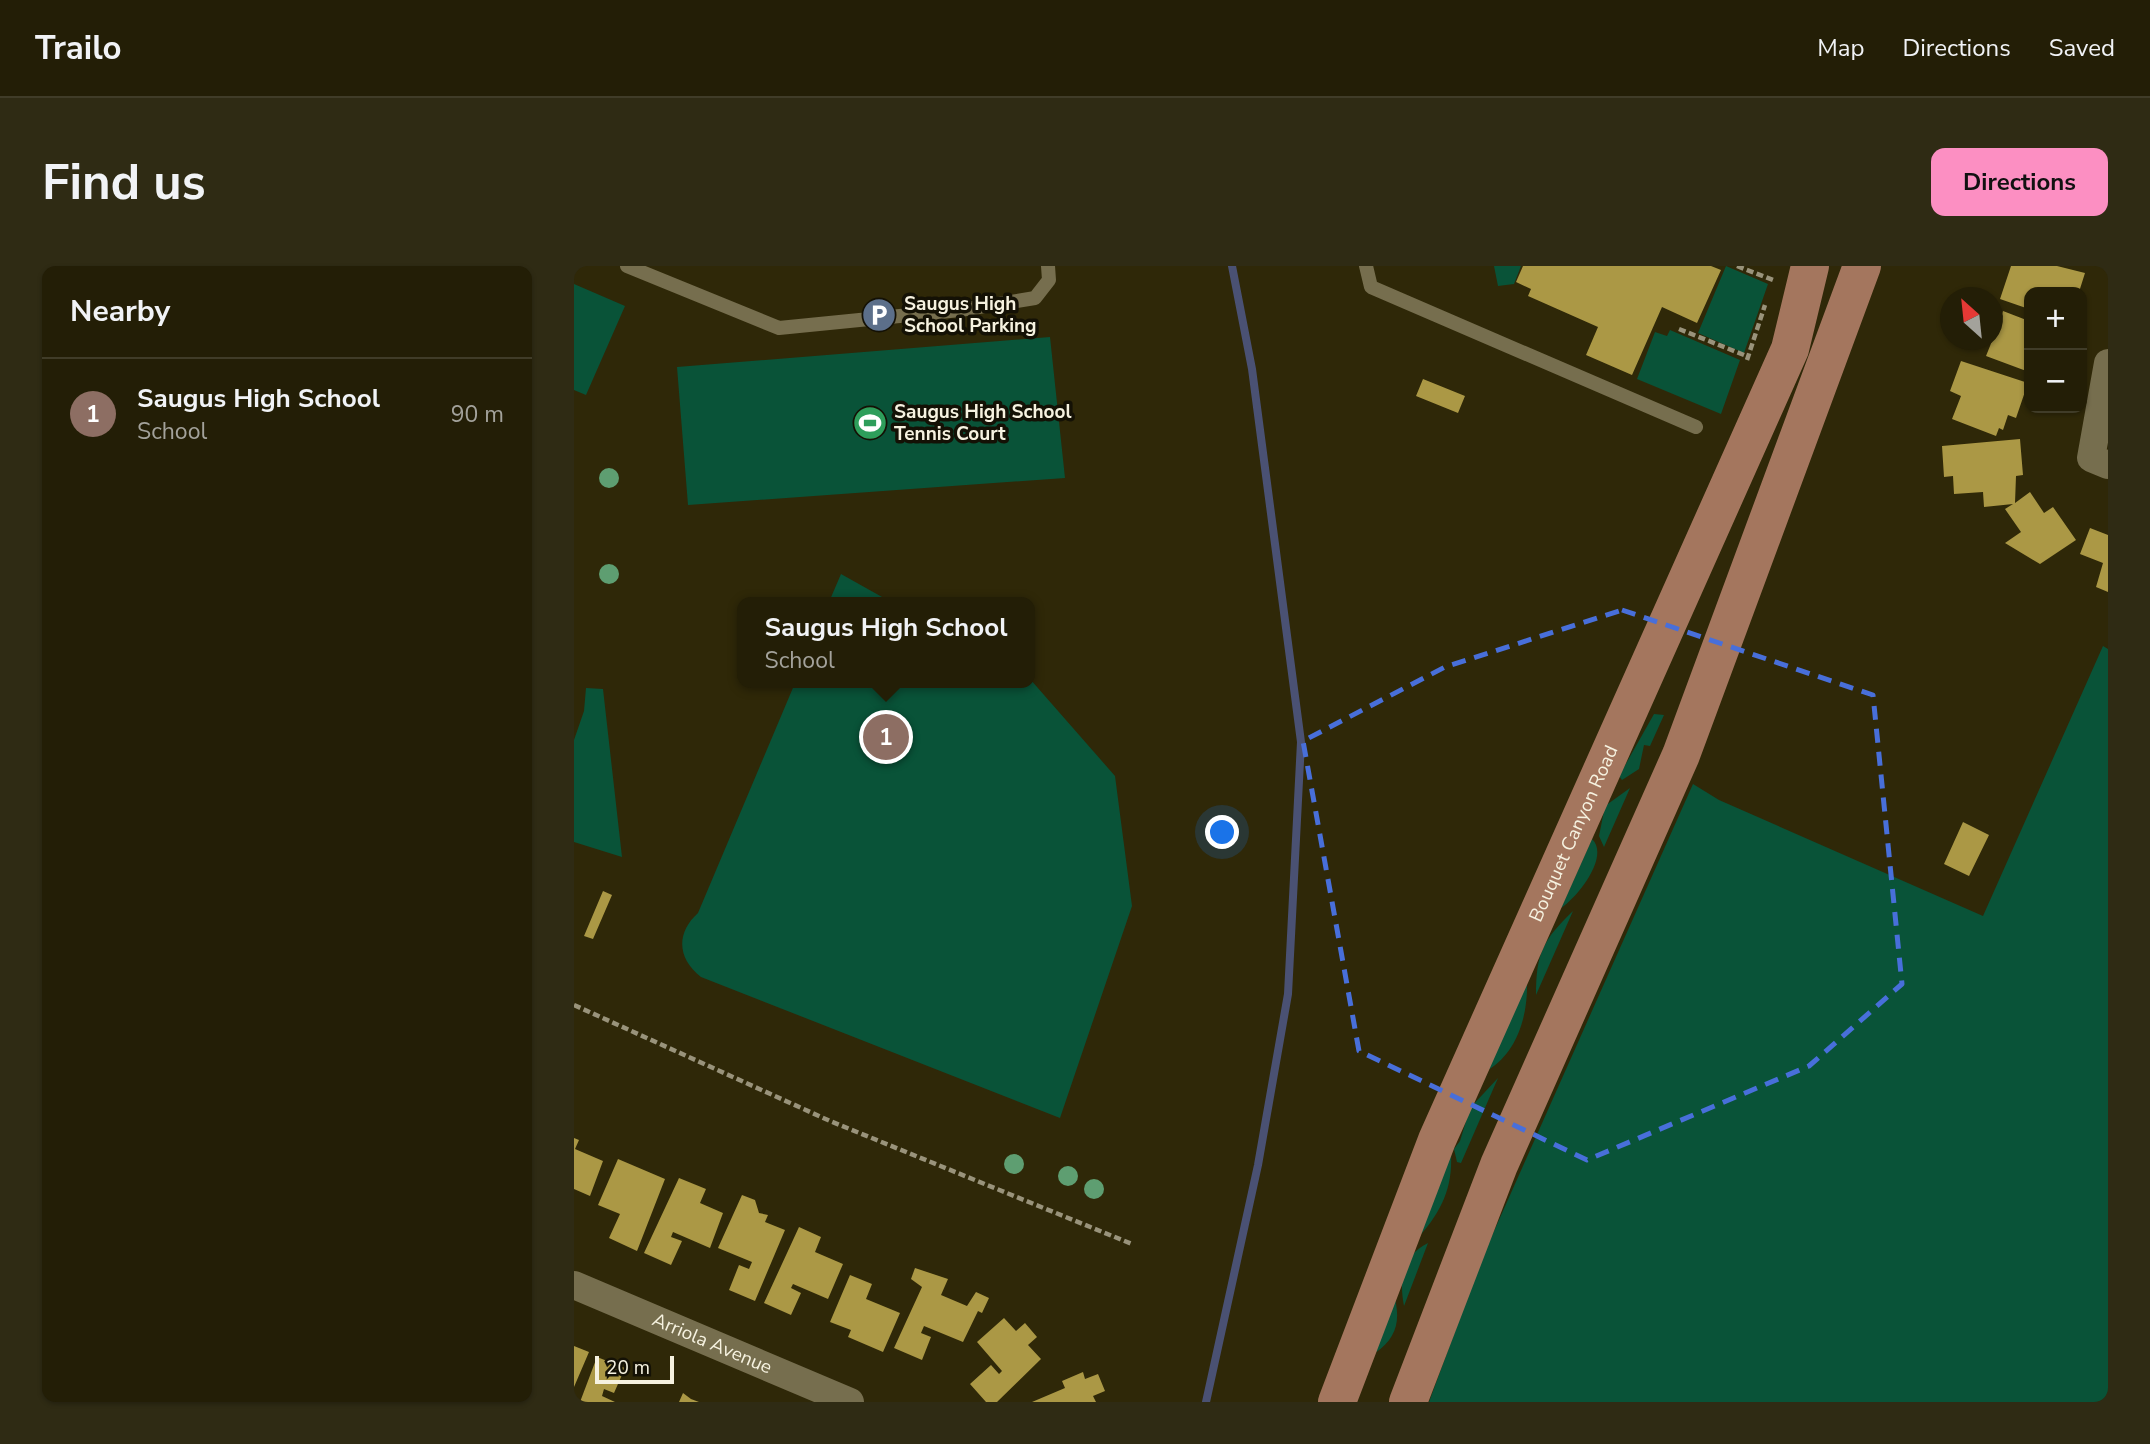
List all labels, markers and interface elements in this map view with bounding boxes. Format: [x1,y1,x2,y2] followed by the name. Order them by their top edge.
[35,26,122,71] text: Trailo
[1817,32,1864,64] text: Map
[1902,32,2011,64] text: Directions
[2049,32,2115,64] text: Saved
[1931,148,2108,216] button: Directions
[42,149,206,216] text: Find us
[1940,287,2003,350] north arrow
[2024,287,2087,413] map controls
[2024,287,2087,350] button: +
[70,291,170,332] text: Nearby
[904,291,1037,339] place label: Saugus High School Parking
[860,296,898,334] parking icon: Saugus High School Parking
[2024,350,2087,413] button: −
[137,381,380,416] text: Saugus High School
[86,399,100,430] text: 1
[451,399,504,430] text: 90 m
[894,399,1072,447] place label: Saugus High School Tennis Court
[851,404,889,442] sports icon: Saugus High School Tennis Court
[137,416,207,447] text: School
[737,597,1035,688] popup
[765,610,1007,645] text: Saugus High School
[765,645,835,676] text: School
[863,711,909,763] pin: 1
[1523,741,1625,926] street label: Bouquet Canyon Road
[1205,815,1239,849] your location
[648,1307,776,1380] street label: Arriola Avenue
[595,1353,674,1385] scale bar
[606,1355,650,1381] text: 20 m

